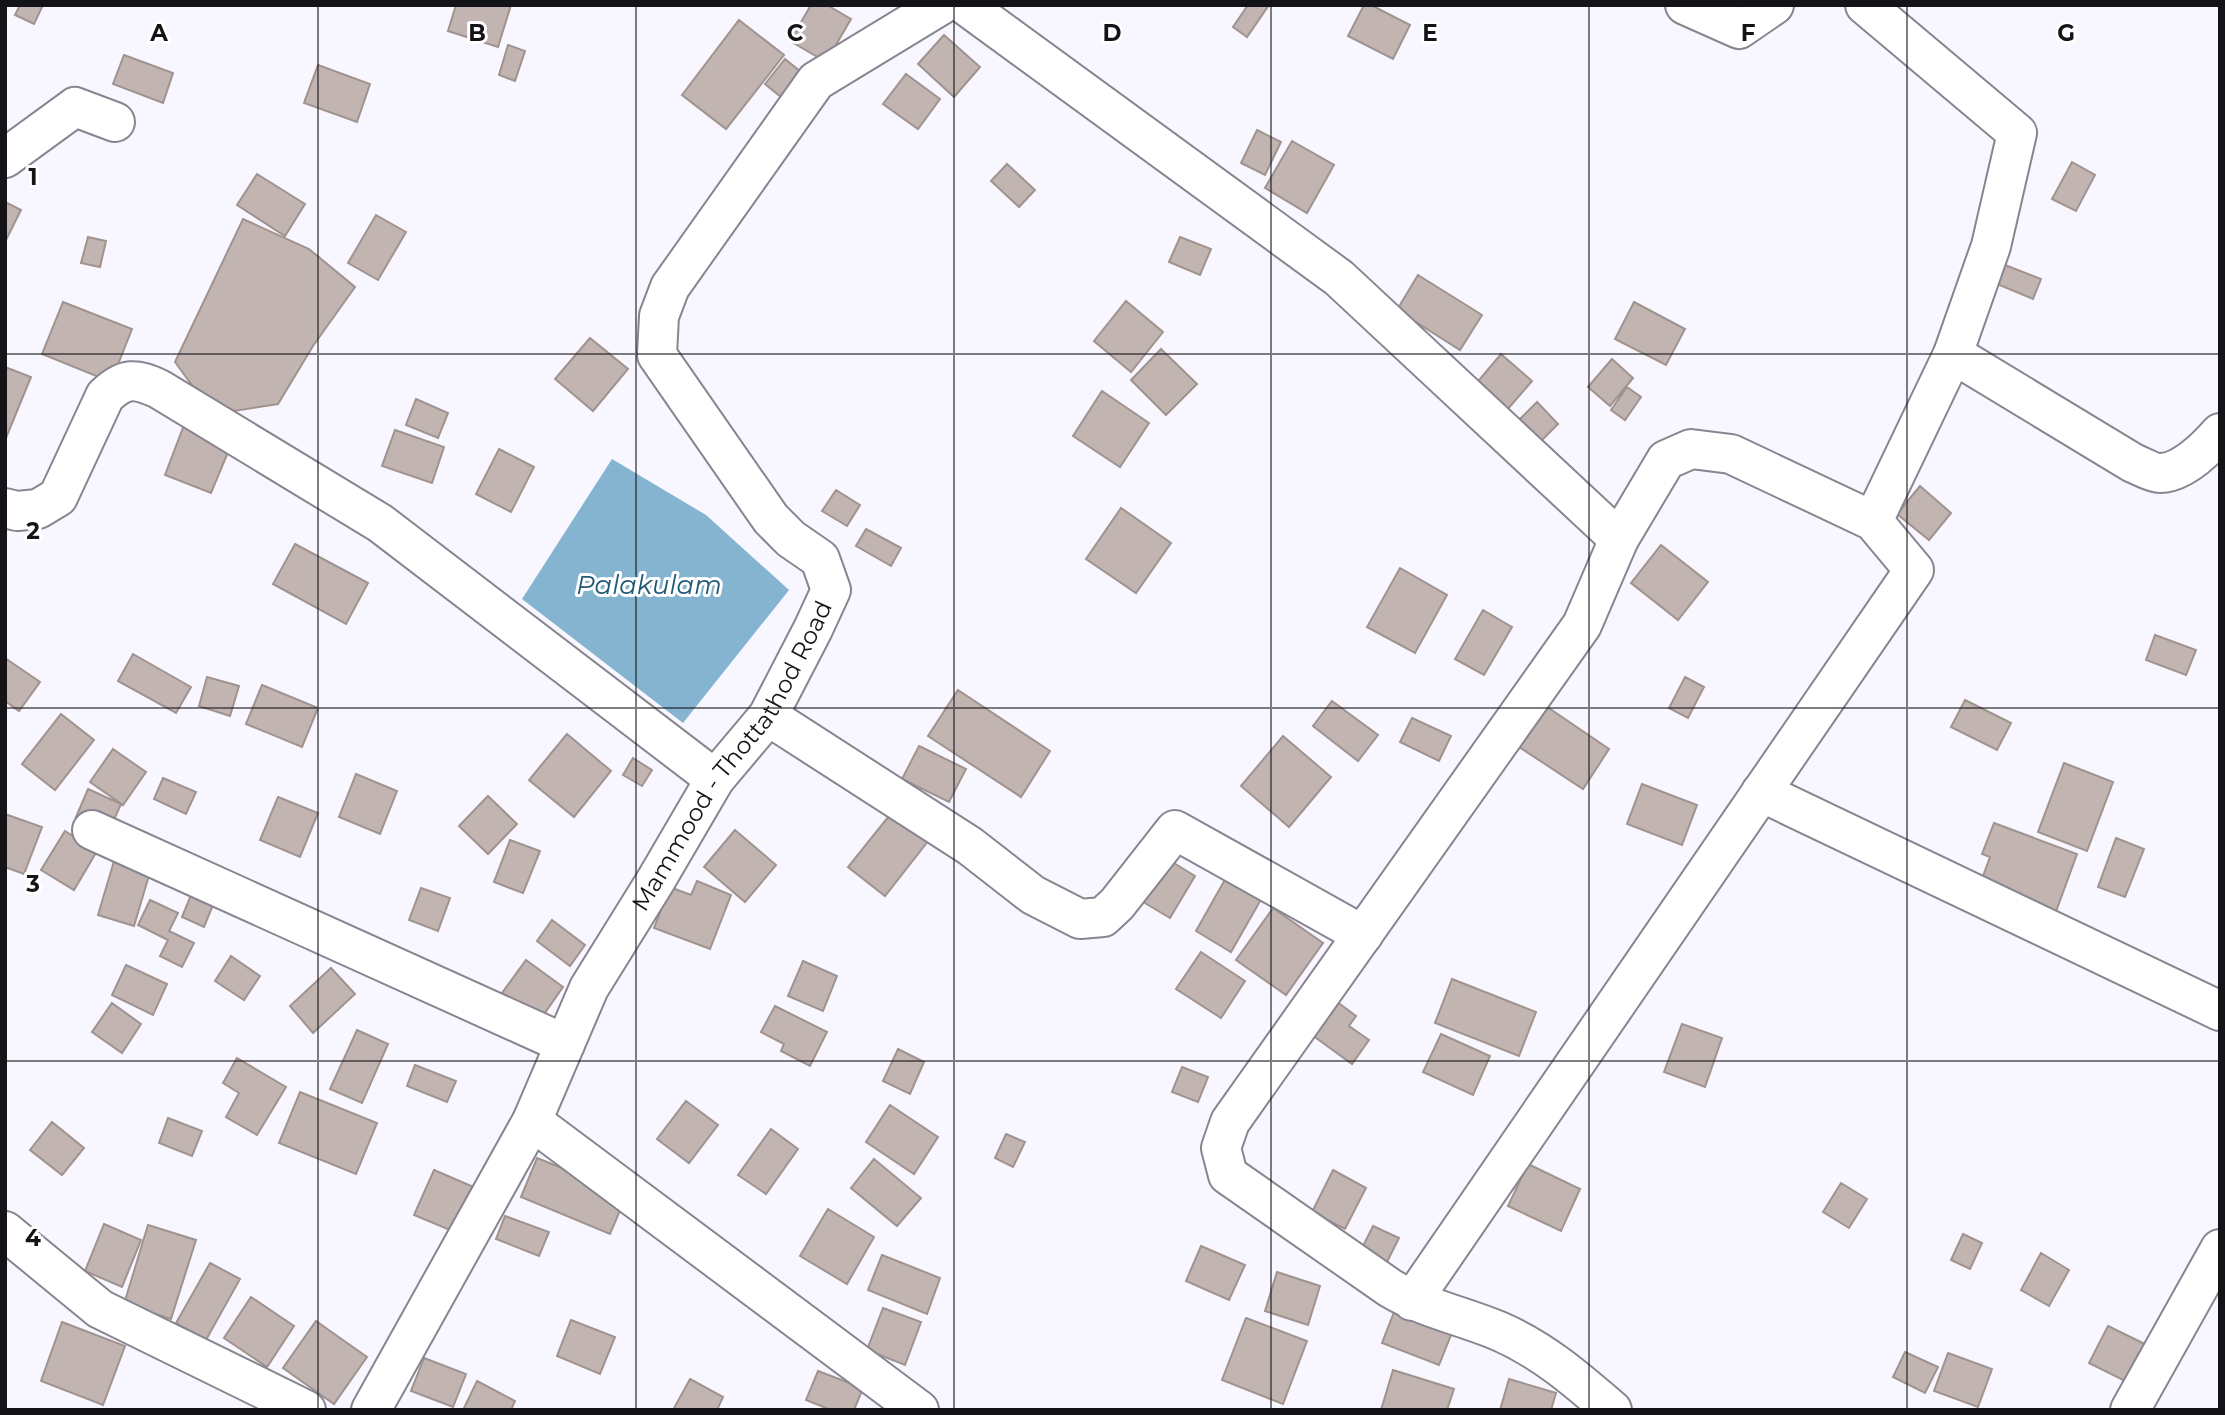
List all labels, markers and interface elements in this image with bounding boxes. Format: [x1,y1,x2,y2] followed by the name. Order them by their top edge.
[149,19,168,47] text: A
[468,19,486,47] text: B
[787,19,804,47] text: C
[1103,19,1122,47] text: D
[1422,19,1438,47] text: E
[1741,19,1756,47] text: F
[2057,19,2075,47] text: G
[28,163,38,191] text: 1
[26,517,40,545] text: 2
[576,569,722,601] water label: Palakulam
[625,596,838,916] street label: Mammood - Thottathod Road
[25,870,40,898] text: 3
[25,1224,41,1252] text: 4

